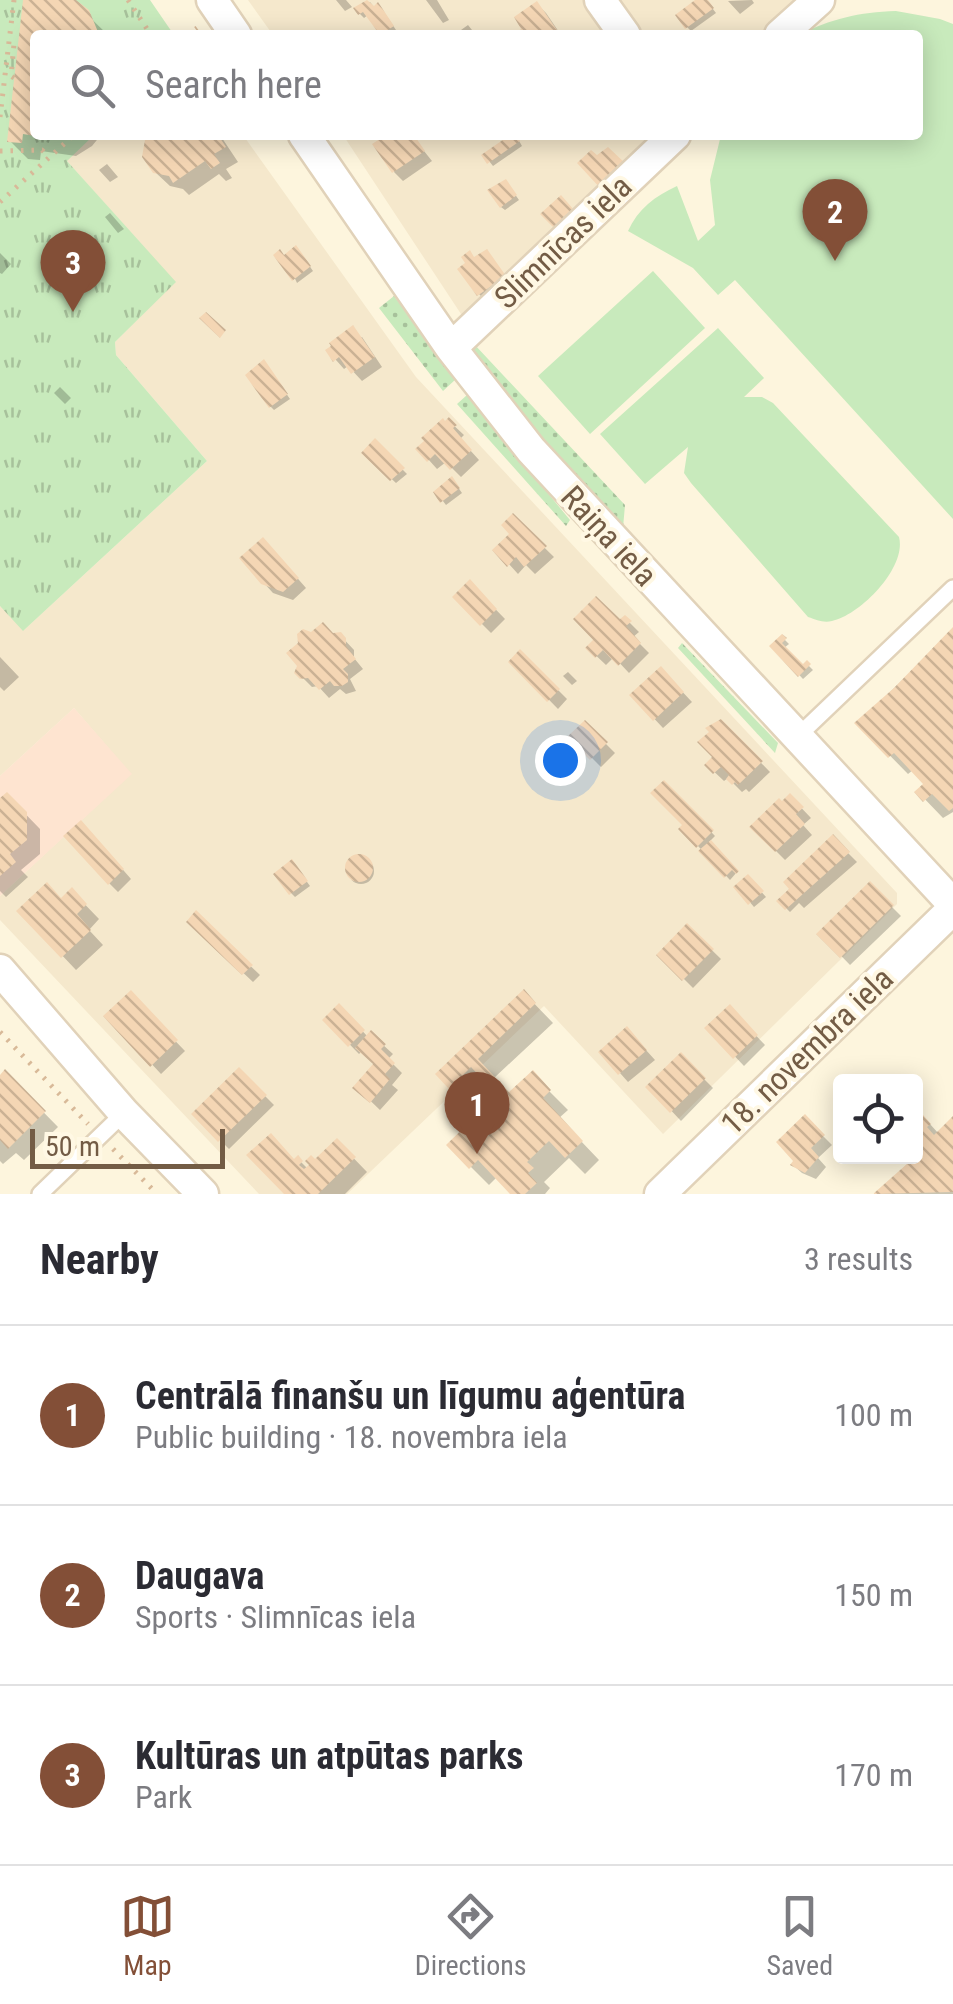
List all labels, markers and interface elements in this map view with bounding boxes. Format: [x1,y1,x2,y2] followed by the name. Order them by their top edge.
[30,30,923,140] search box
[65,58,120,113] icon: search
[145,63,322,107] text: Search here
[487,167,639,317] street label: Slimnīcas iela
[802,178,868,261] pin: 2
[40,230,106,312] pin: 3
[553,478,665,594] street label: Raiņa iela
[535,735,586,786] your location
[713,960,901,1142] street label: 18. novembra iela
[444,1072,510,1154] pin: 1
[833,1074,923,1164] map controls
[833,1074,923,1164] button: locate
[30,1124,225,1168] scale bar
[45,1130,100,1163] text: 50 m
[40,1235,159,1284] text: Nearby
[804,1240,913,1278] text: 3 results
[135,1374,685,1418] text: Centrālā finanšu un līgumu aģentūra
[64,1396,81,1434] text: 1
[834,1396,913,1434] text: 100 m
[135,1418,568,1456] text: Public building · 18. novembra iela
[135,1554,265,1598] text: Daugava
[64,1576,81,1614] text: 2
[834,1576,913,1614] text: 150 m
[135,1598,416,1636] text: Sports · Slimnīcas iela
[135,1734,524,1778] text: Kultūras un atpūtas parks
[64,1756,81,1794] text: 3
[834,1756,913,1794] text: 170 m
[135,1778,192,1816] text: Park
[120,1889,175,1982] tab: Map
[415,1889,527,1982] tab: Directions
[766,1889,833,1982] tab: Saved

